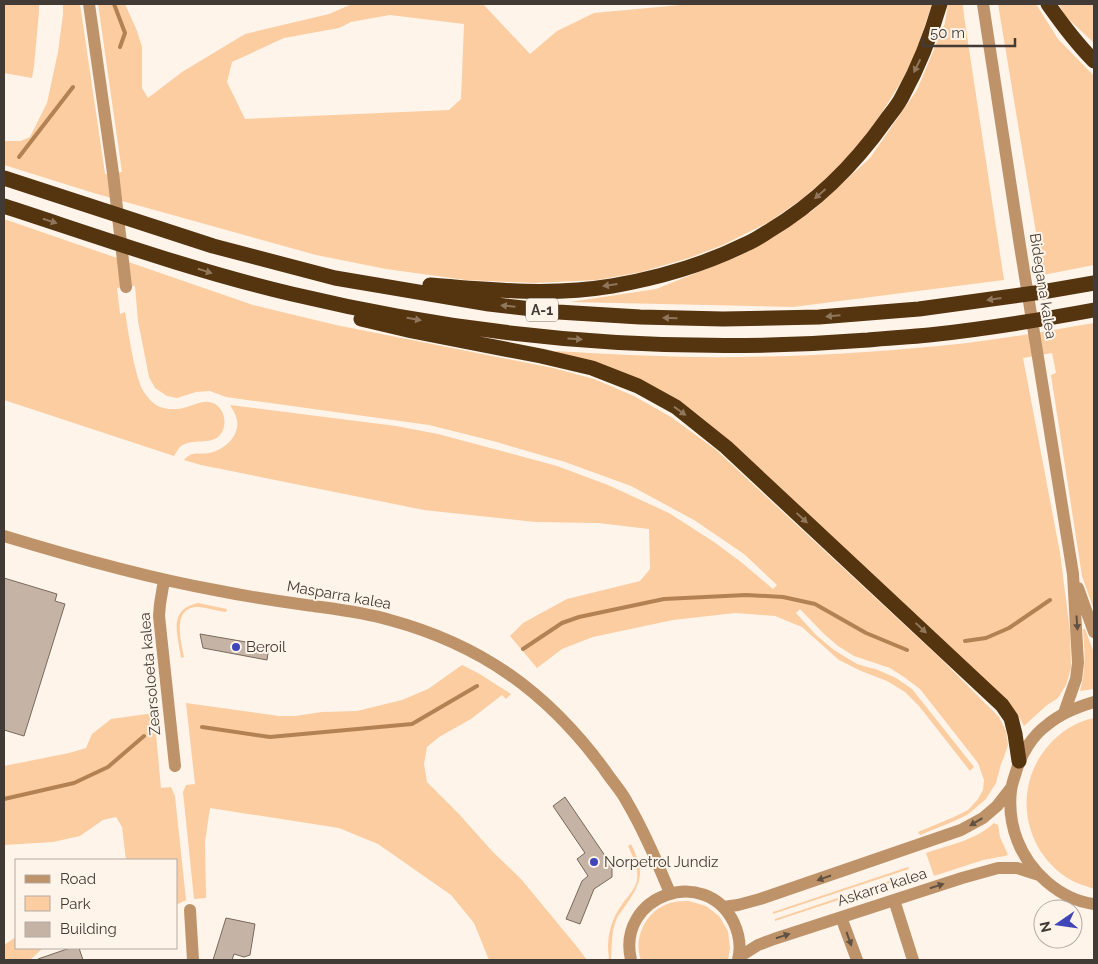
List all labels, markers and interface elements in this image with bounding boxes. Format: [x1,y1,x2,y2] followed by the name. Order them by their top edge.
[923,15,1016,47] scale bar
[930,24,965,42] text: 50 m
[913,59,921,73] one-way arrow
[814,188,826,200] one-way arrow
[43,218,58,226] one-way arrow
[1026,232,1060,340] street label: Bidegana kalea
[197,268,212,276] one-way arrow
[601,282,617,290] one-way arrow
[986,295,1002,303] one-way arrow
[526,298,558,322] road number: A-1
[500,302,516,310] one-way arrow
[825,312,841,320] one-way arrow
[662,313,678,321] one-way arrow
[407,315,423,323] one-way arrow
[568,336,584,344] one-way arrow
[673,405,686,416] one-way arrow
[796,512,808,524] one-way arrow
[285,577,393,613] street label: Masparra kalea
[136,612,164,736] street label: Zearsoloeta kalea
[1073,615,1081,631] one-way arrow
[914,622,926,634] one-way arrow
[246,638,287,656] place label: Beroil
[230,641,242,653] marker: Beroil
[970,817,983,826] one-way arrow
[604,853,718,871] place label: Norpetrol Jundiz
[588,856,600,868] marker: Norpetrol Jundiz
[15,859,178,949] legend
[835,864,929,910] street label: Askarra kalea
[60,870,96,888] text: Road
[816,874,831,882] one-way arrow
[930,882,945,889] one-way arrow
[60,895,91,913] text: Park
[1033,899,1083,949] north arrow
[60,920,117,938] text: Building
[1036,920,1054,934] text: N
[775,931,790,939] one-way arrow
[846,931,853,946] one-way arrow

